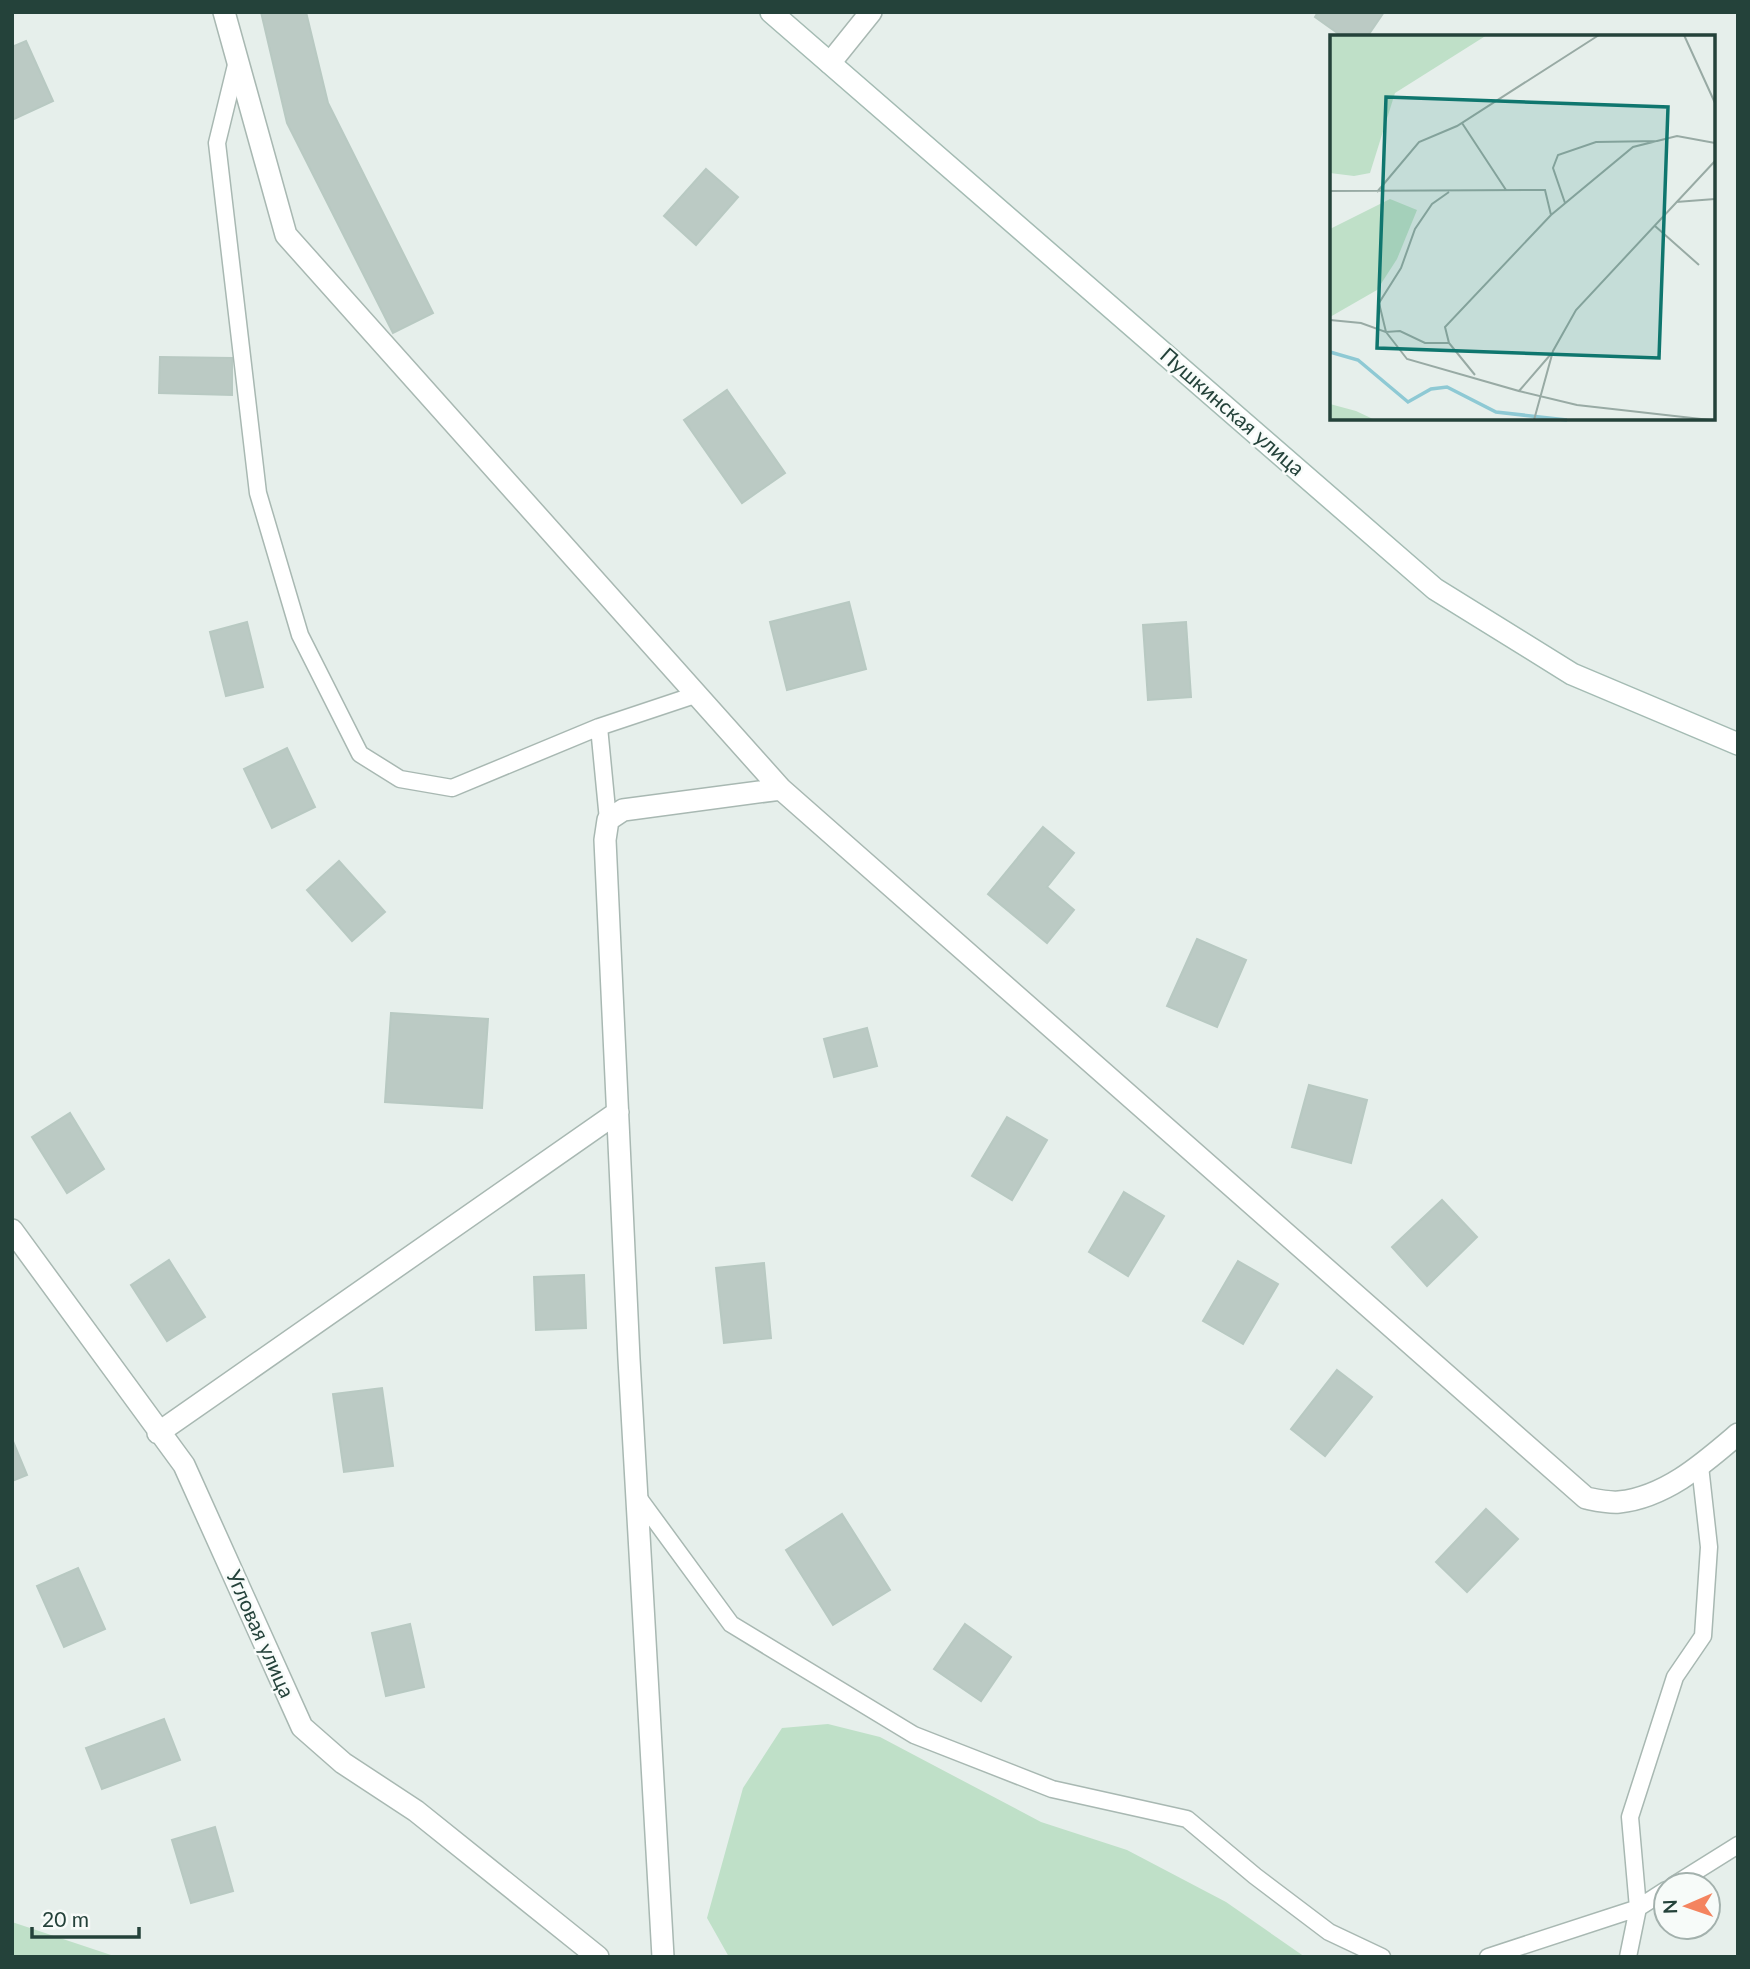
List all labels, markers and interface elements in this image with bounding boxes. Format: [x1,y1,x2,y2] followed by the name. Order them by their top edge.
[1330,35,1715,420] inset map
[1156,342,1310,480] street label: Пушкинская улица
[222,1566,301,1701] street label: Угловая улица
[1652,1871,1722,1941] north arrow
[32,1896,138,1940] scale bar
[1658,1899,1681,1914] text: N
[42,1906,89,1931] text: 20 m

